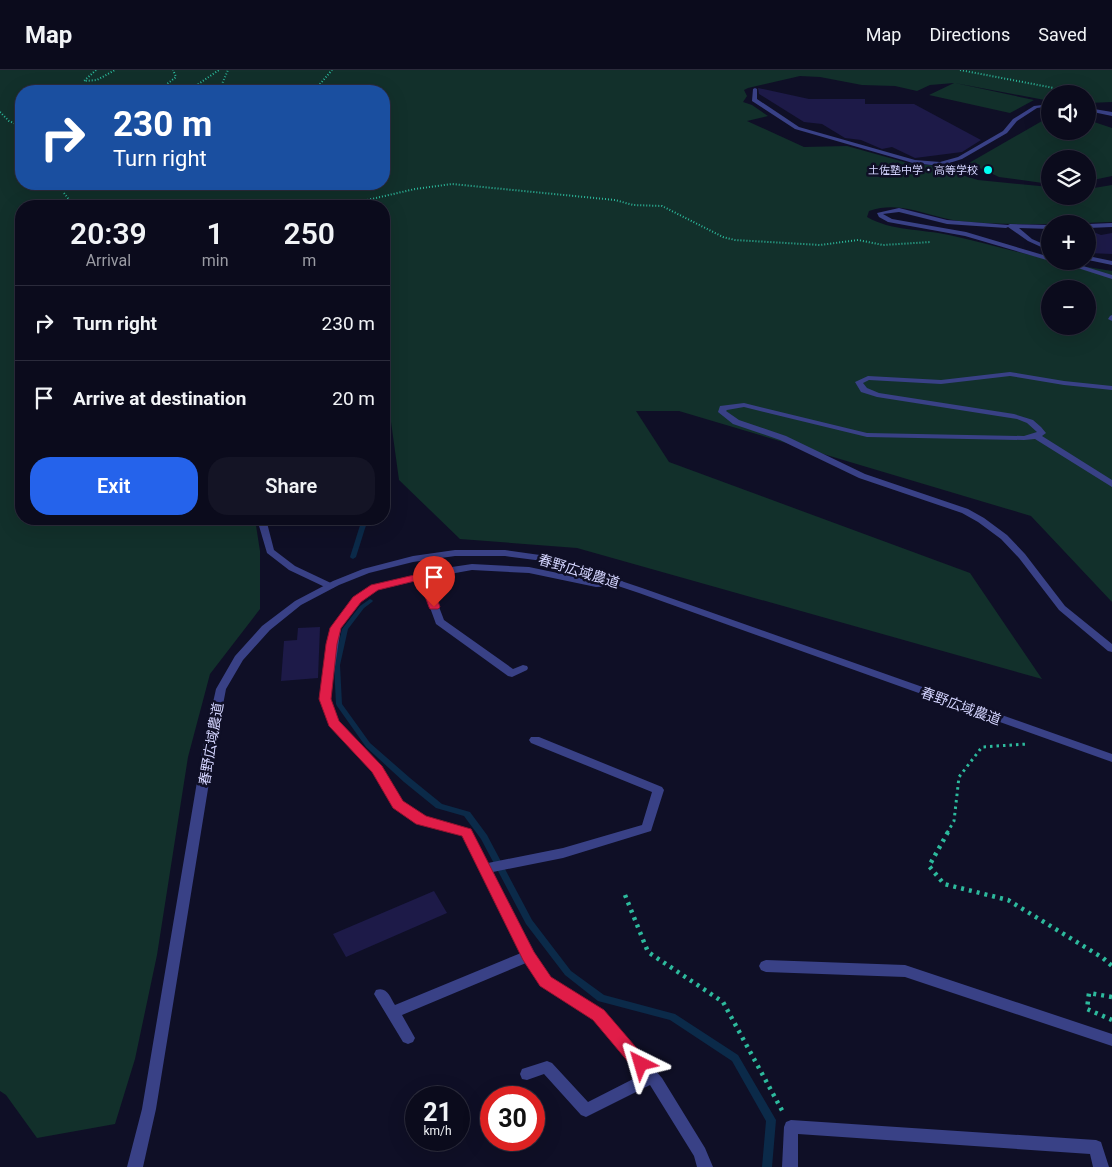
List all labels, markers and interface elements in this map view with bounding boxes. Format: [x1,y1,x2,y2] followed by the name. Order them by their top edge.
[25,21,72,49] text: Map
[866,24,901,45] text: Map
[929,24,1010,45] text: Directions
[1038,24,1087,45] text: Saved
[1041,85,1096,335] map controls
[1041,85,1096,140] button: sound
[113,104,212,145] text: 230 m
[30,105,95,170] icon: right
[113,146,207,171] text: Turn right
[1041,150,1096,205] button: layers
[868,164,978,177] place label: 土佐塾中学・高等学校
[982,164,994,176] marker: 土佐塾中学・高等学校
[1041,215,1096,270] button: +
[70,216,147,251] text: 20:39
[207,216,224,251] text: 1
[284,216,335,251] text: 250
[86,251,131,270] text: Arrival
[202,251,229,270] text: min
[302,251,316,270] text: m
[1041,280,1096,335] button: −
[30,309,58,337] icon: right
[73,312,157,335] text: Turn right
[322,312,375,335] text: 230 m
[30,384,58,412] icon: arrive
[73,387,246,410] text: Arrive at destination
[332,387,375,410] text: 20 m
[30,457,198,515] button: Exit
[208,457,375,515] button: Share
[536,551,622,591] street label: 春野広域農道
[413,556,455,607] pin
[420,563,448,591] icon: arrive
[919,684,1003,728] street label: 春野広域農道
[196,701,226,787] street label: 春野広域農道
[614,1037,666,1089] position arrow
[480,1086,545,1151] speed limit sign: 30
[423,1098,452,1127] text: 21
[423,1124,452,1138] text: km/h

